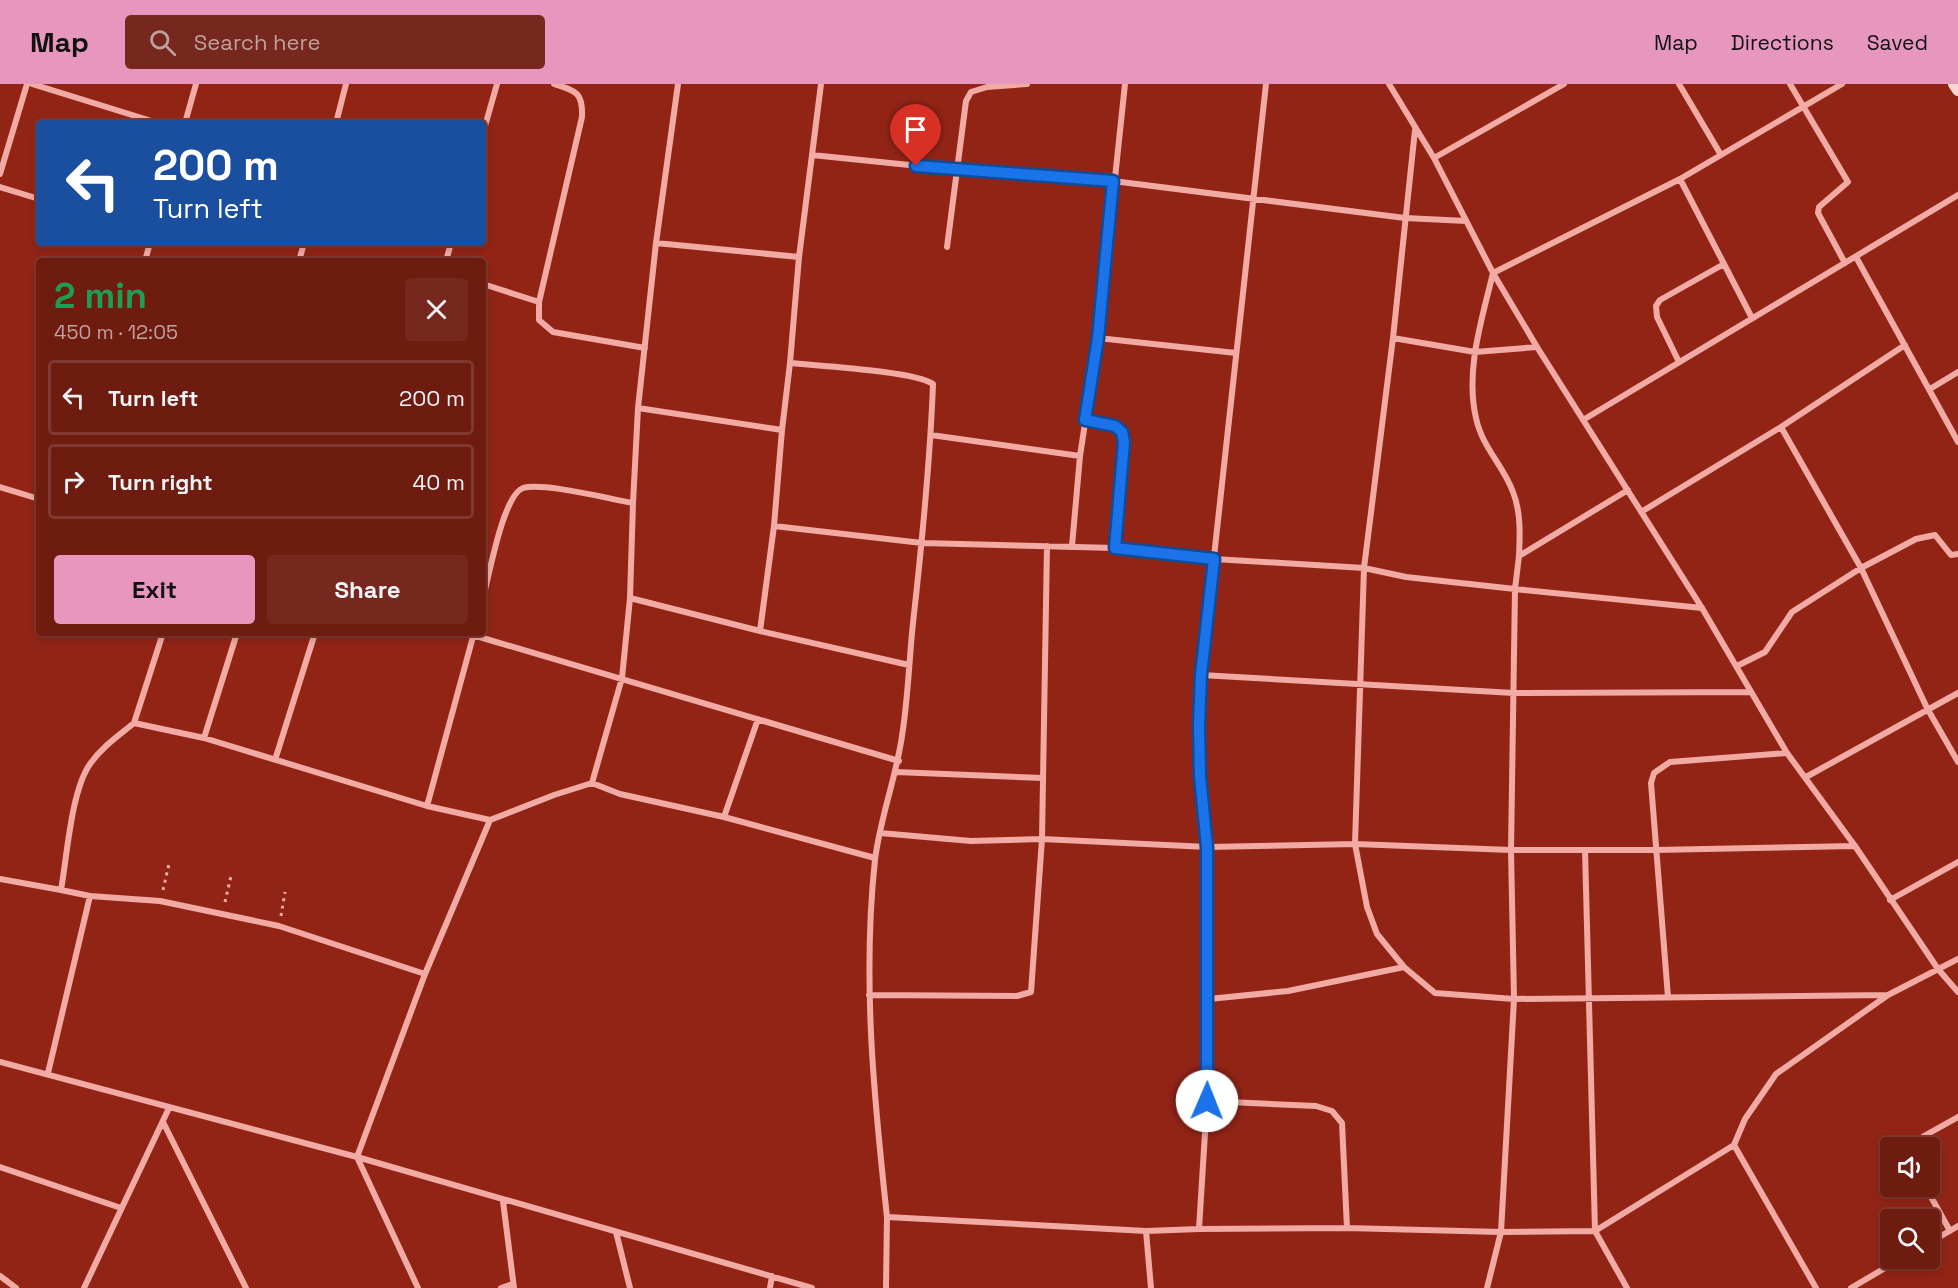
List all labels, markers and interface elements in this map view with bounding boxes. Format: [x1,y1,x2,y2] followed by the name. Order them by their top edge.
[125,15,545,69] search box
[30,24,89,60] text: Map
[146,26,179,59] icon: search
[194,28,321,56] text: Search here
[1654,29,1698,56] text: Map
[1731,29,1834,56] text: Directions
[1867,29,1928,56] text: Saved
[890,104,941,166] pin
[899,113,932,146] icon: arrive
[153,139,279,192] text: 200 m
[54,144,132,222] icon: left
[153,191,263,226] text: Turn left
[54,273,147,319] text: 2 min
[405,278,468,341] button: close
[54,319,178,345] text: 450 m · 12:05
[57,381,90,414] icon: left
[108,384,198,412] text: Turn left
[399,384,465,412] text: 200 m
[57,465,90,498] icon: right
[108,468,213,496] text: Turn right
[413,468,465,496] text: 40 m
[54,555,255,624] button: Exit
[267,555,468,624] button: Share
[1175,1069,1239,1133] position arrow
[1880,1137,1940,1269] map controls
[1880,1137,1940,1197] button: sound
[1880,1209,1940,1269] button: search

